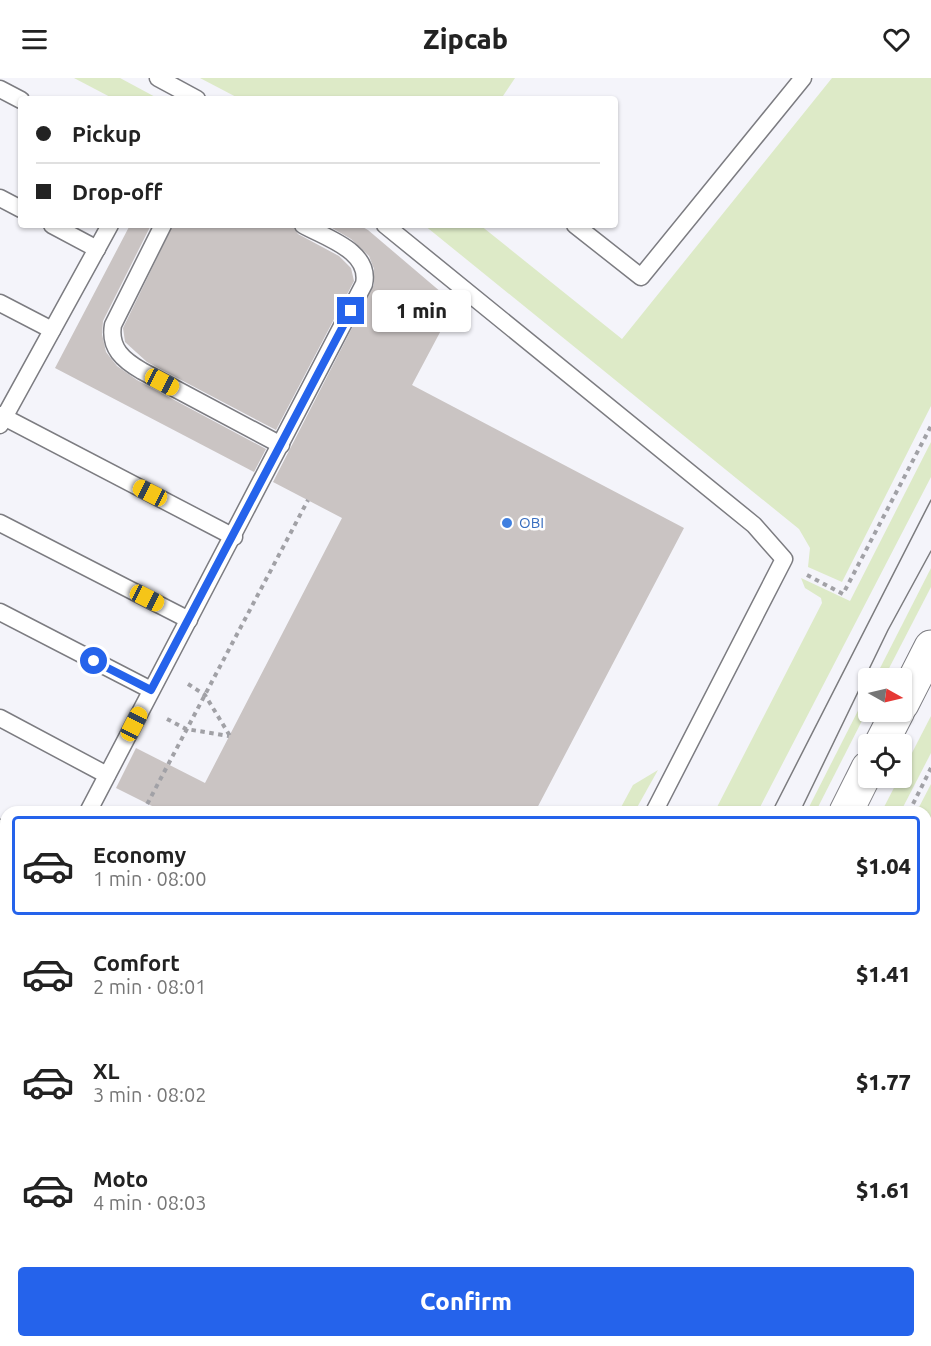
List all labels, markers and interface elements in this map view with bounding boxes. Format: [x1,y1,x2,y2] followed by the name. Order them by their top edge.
[18,23,51,56] icon: menu
[880,23,913,56] icon: heart
[423,24,508,54] text: Zipcab
[72,121,141,146] text: Pickup
[72,179,162,204] text: Drop-off
[372,290,471,332] callout: 1 min
[337,297,364,324] route end
[396,299,447,322] text: 1 min
[142,366,182,398] car
[130,477,170,509] car
[519,514,544,531] place label: OBI
[500,516,514,530] marker: OBI
[127,582,167,614] car
[80,647,107,674] route start
[858,668,912,722] north arrow
[858,668,912,788] map controls
[118,704,150,744] car
[858,734,912,788] button: locate
[21,839,75,893] icon: car
[93,842,186,867] text: Economy
[856,853,911,878] text: $1.04
[93,867,207,890] text: 1 min · 08:00
[21,947,75,1001] icon: car
[93,950,180,975] text: Comfort
[856,961,911,986] text: $1.41
[93,975,207,998] text: 2 min · 08:01
[21,1055,75,1109] icon: car
[93,1058,120,1083] text: XL
[856,1069,911,1094] text: $1.77
[93,1083,207,1106] text: 3 min · 08:02
[21,1163,75,1217] icon: car
[93,1166,148,1191] text: Moto
[856,1177,911,1202] text: $1.61
[93,1191,207,1214] text: 4 min · 08:03
[18,1267,914,1336] button: Confirm

